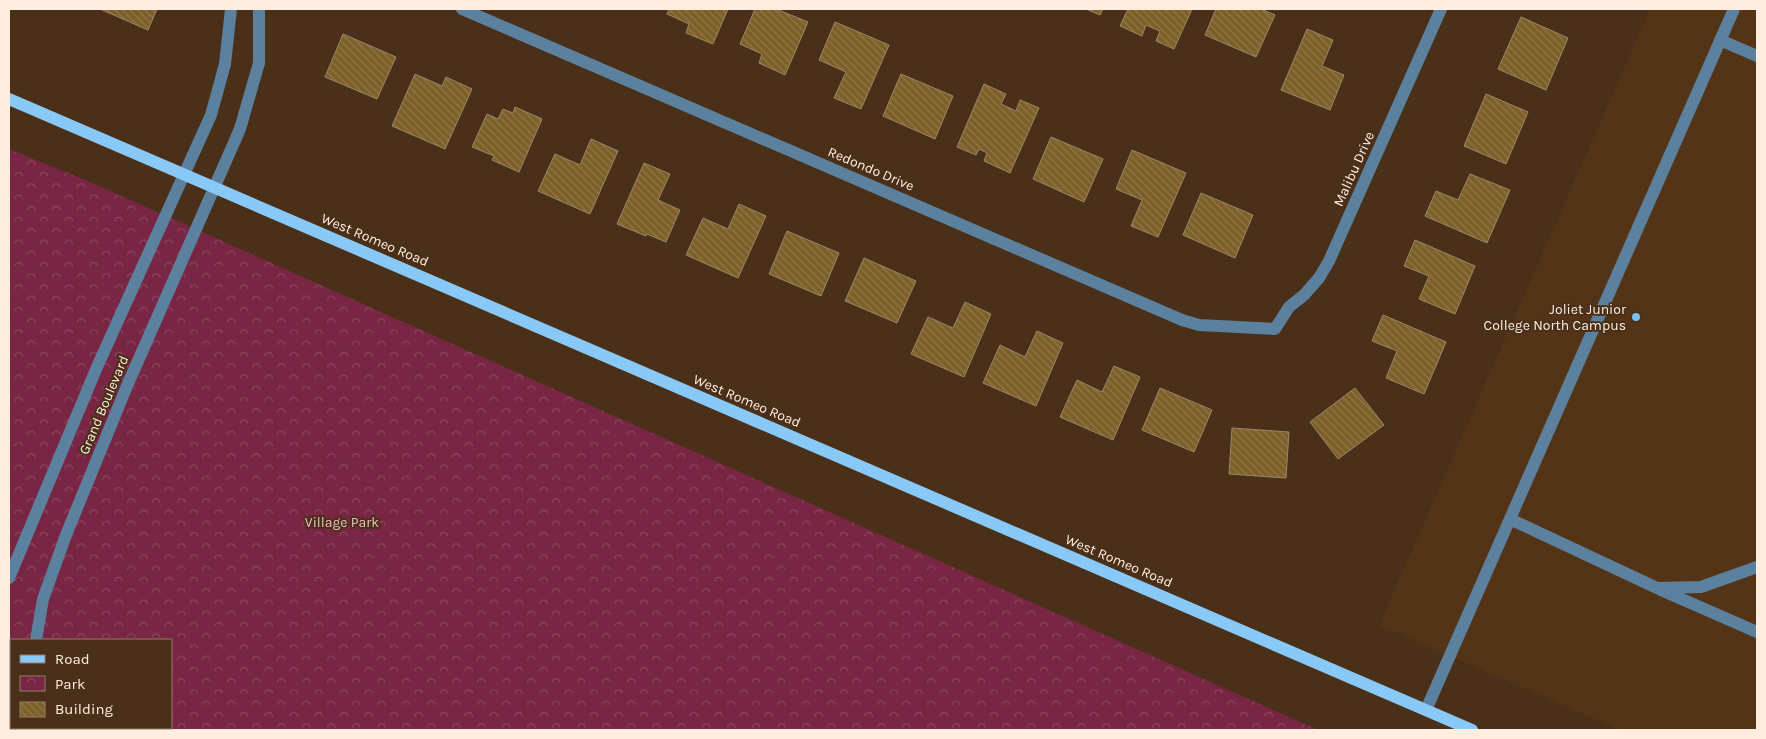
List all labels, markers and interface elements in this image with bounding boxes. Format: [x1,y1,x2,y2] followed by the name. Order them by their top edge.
[1330,129,1378,209] street label: Malibu Drive
[825,143,917,195] street label: Redondo Drive
[319,210,431,270] street label: West Romeo Road
[1484,301,1627,334] place label: Joliet Junior College North Campus
[1630,311,1642,323] marker: Joliet Junior College North Campus
[75,353,133,457] street label: Grand Boulevard
[691,371,803,431] street label: West Romeo Road
[305,514,379,531] park label: Village Park
[1063,531,1175,591] street label: West Romeo Road
[10,639,172,729] legend
[55,650,90,668] text: Road
[55,675,85,693] text: Park
[55,700,113,718] text: Building

